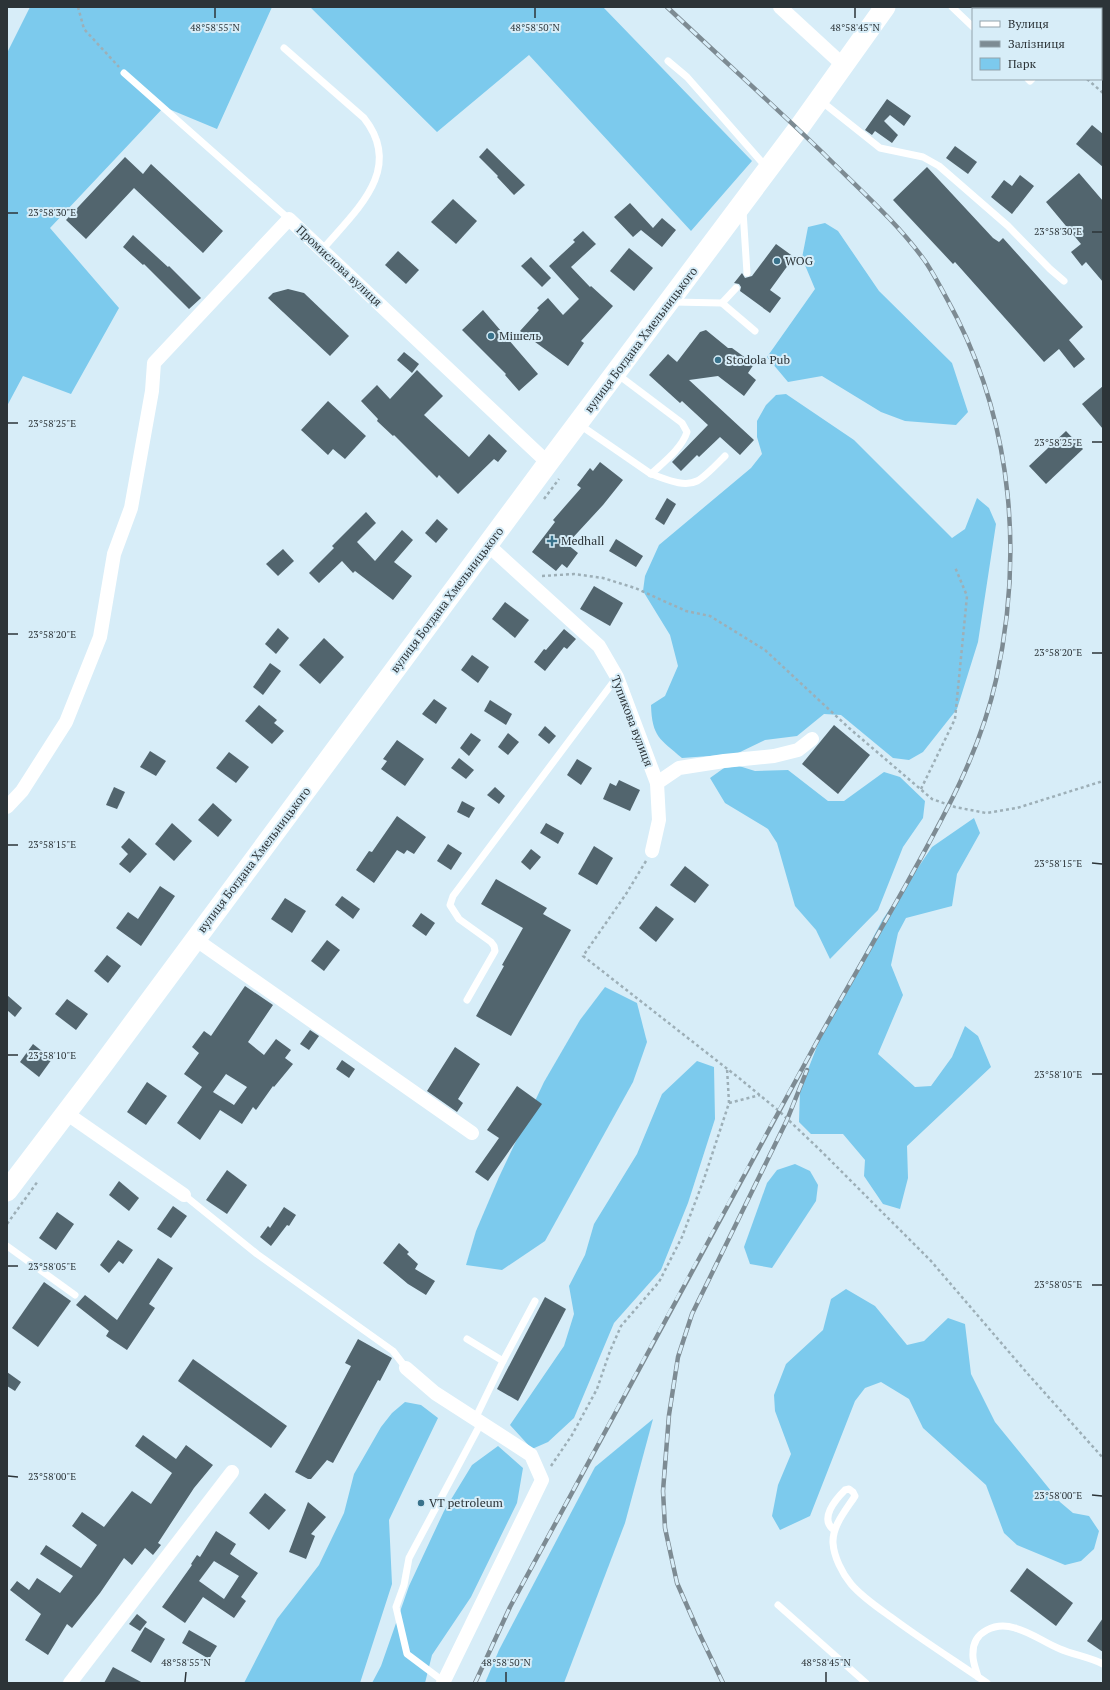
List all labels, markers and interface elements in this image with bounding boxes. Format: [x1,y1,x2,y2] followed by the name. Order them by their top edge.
[972,8,1102,80] legend
[1008,16,1049,31] text: Вулиця
[190,21,240,34] text: 48°58'55"N
[510,21,560,34] text: 48°58'50"N
[830,21,880,34] text: 48°58'45"N
[1008,36,1065,51] text: Залізниця
[1008,56,1036,71] text: Парк
[28,206,76,219] text: 23°58'30"E
[293,222,385,309] street label: Промислова вулиця
[1034,225,1082,238] text: 23°58'30"E
[785,253,814,268] place label: WOG
[772,256,782,266] marker: WOG
[581,264,701,416] street label: вулиця Богдана Хмельницького
[499,328,541,343] place label: Мішель
[486,331,496,341] marker: Мішель
[726,352,790,367] place label: Stodola Pub
[713,355,723,365] marker: Stodola Pub
[28,417,76,430] text: 23°58'25"E
[1034,436,1082,449] text: 23°58'25"E
[387,524,507,676] street label: вулиця Богдана Хмельницького
[561,533,605,548] place label: Medhall
[546,535,558,547] marker: Medhall
[28,628,76,641] text: 23°58'20"E
[1034,646,1082,659] text: 23°58'20"E
[608,673,657,768] street label: Тупикова вулиця
[194,784,314,936] street label: вулиця Богдана Хмельницького
[28,838,76,851] text: 23°58'15"E
[1034,857,1082,870] text: 23°58'15"E
[28,1049,76,1062] text: 23°58'10"E
[1034,1068,1082,1081] text: 23°58'10"E
[28,1260,76,1273] text: 23°58'05"E
[1034,1278,1082,1291] text: 23°58'05"E
[28,1470,76,1483] text: 23°58'00"E
[1034,1489,1082,1502] text: 23°58'00"E
[429,1495,504,1510] place label: VT petroleum
[416,1498,426,1508] marker: VT petroleum
[161,1656,211,1669] text: 48°58'55"N
[481,1656,531,1669] text: 48°58'50"N
[801,1656,851,1669] text: 48°58'45"N

